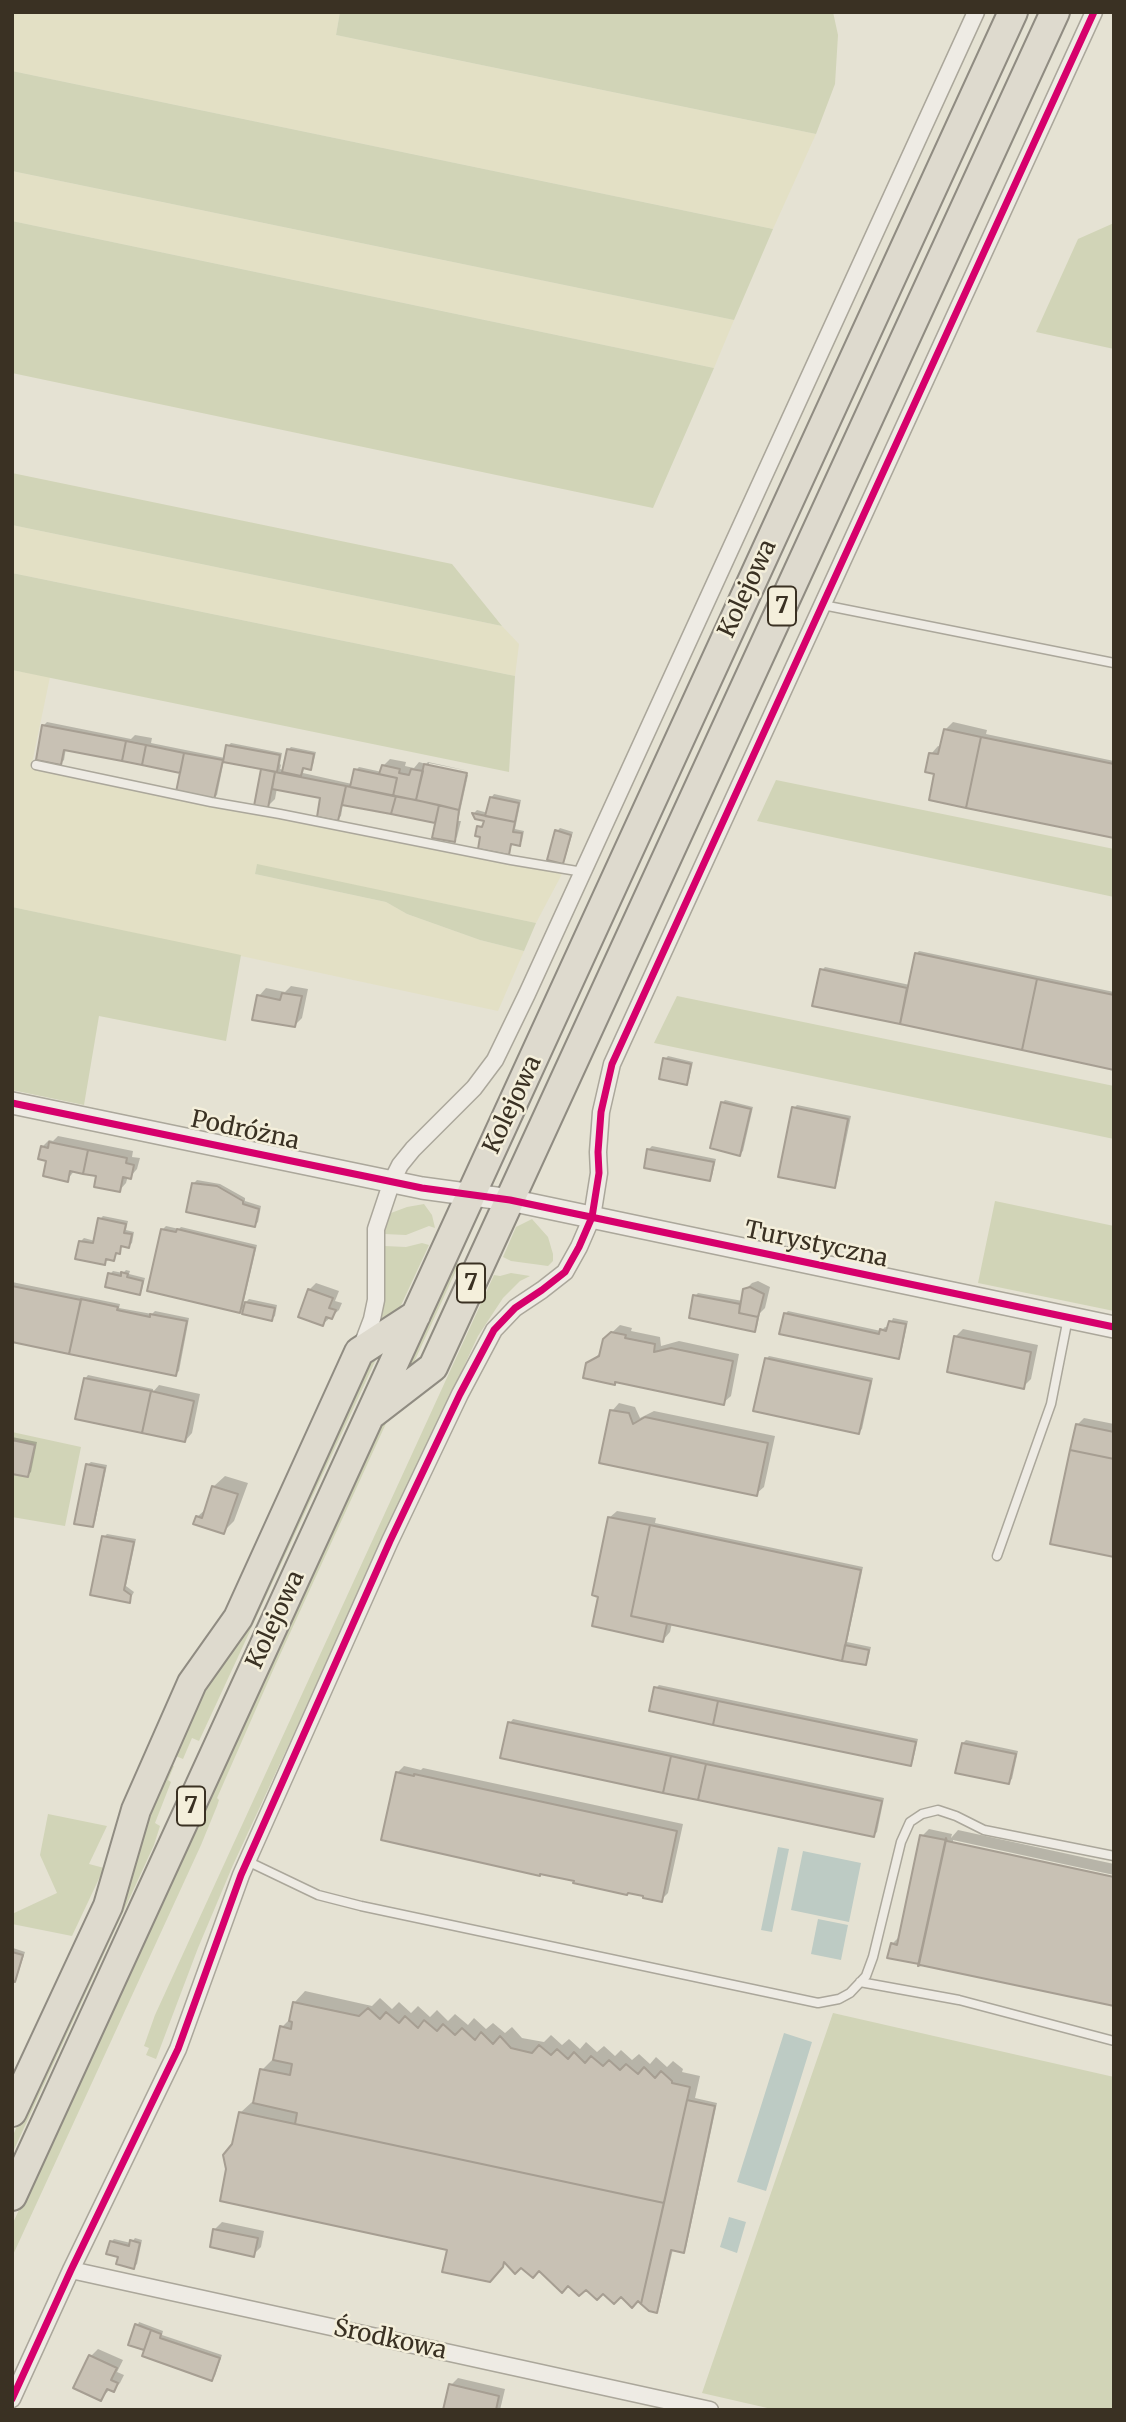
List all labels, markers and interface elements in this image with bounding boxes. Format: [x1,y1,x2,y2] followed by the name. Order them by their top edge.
[713,535,783,643] street label: Kolejowa
[768,586,796,626] road number: 7
[478,1051,548,1159] street label: Kolejowa
[188,1105,302,1157] street label: Podróżna
[742,1216,890,1274] street label: Turystyczna
[457,1264,485,1302] road number: 7
[241,1566,311,1674] street label: Kolejowa
[177,1786,205,1826] road number: 7
[331,2314,449,2366] street label: Środkowa

